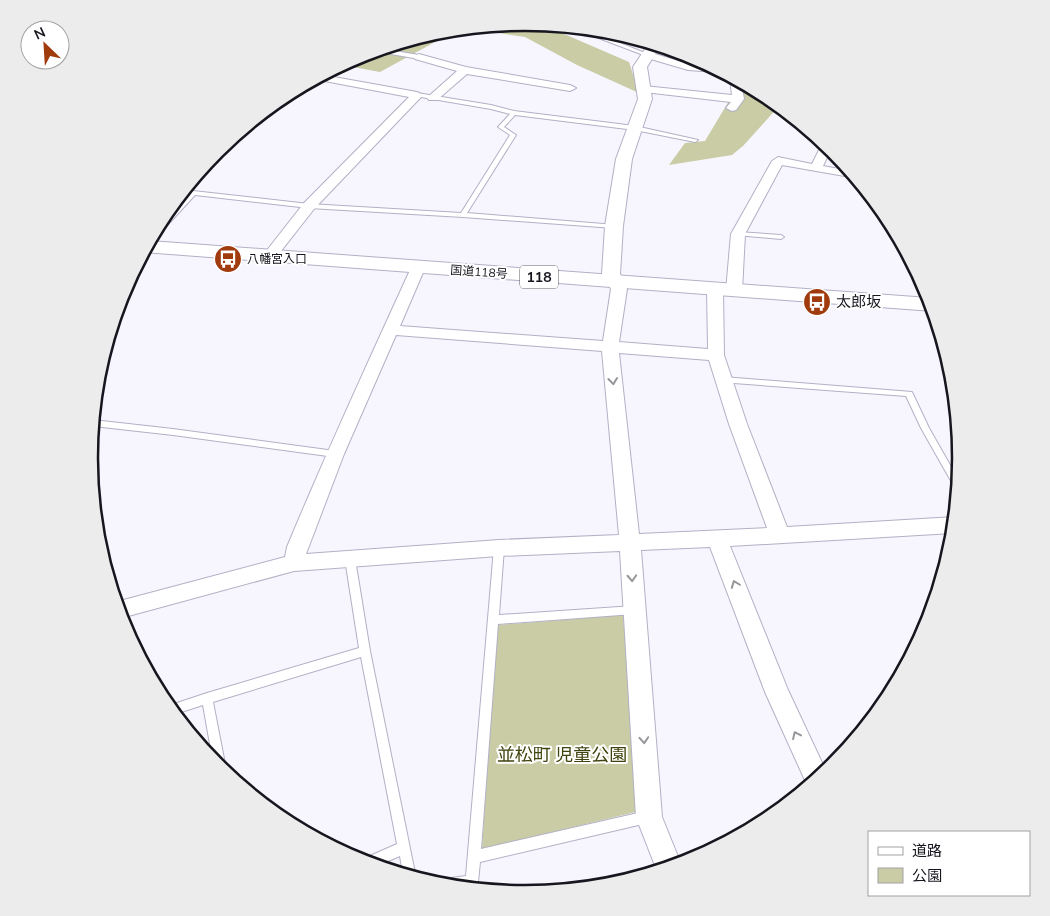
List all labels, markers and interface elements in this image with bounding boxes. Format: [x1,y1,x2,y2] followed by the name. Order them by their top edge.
[20,20,70,70] north arrow
[31,23,48,44] text: N
[213,244,243,274] bus stop icon: 八幡宮入口
[247,251,307,267] place label: 八幡宮入口
[450,262,508,282] street label: 国道118号
[520,266,558,288] road number: 118
[802,287,832,317] bus stop icon: 太郎坂
[836,292,881,312] place label: 太郎坂
[607,378,618,386] one-way arrow
[627,574,638,582] one-way arrow
[731,581,741,589] one-way arrow
[792,731,803,740] one-way arrow
[638,736,649,744] one-way arrow
[497,743,627,767] park label: 並松町 児童公園
[868,831,1030,896] legend
[912,841,942,861] text: 道路
[912,866,942,886] text: 公園

